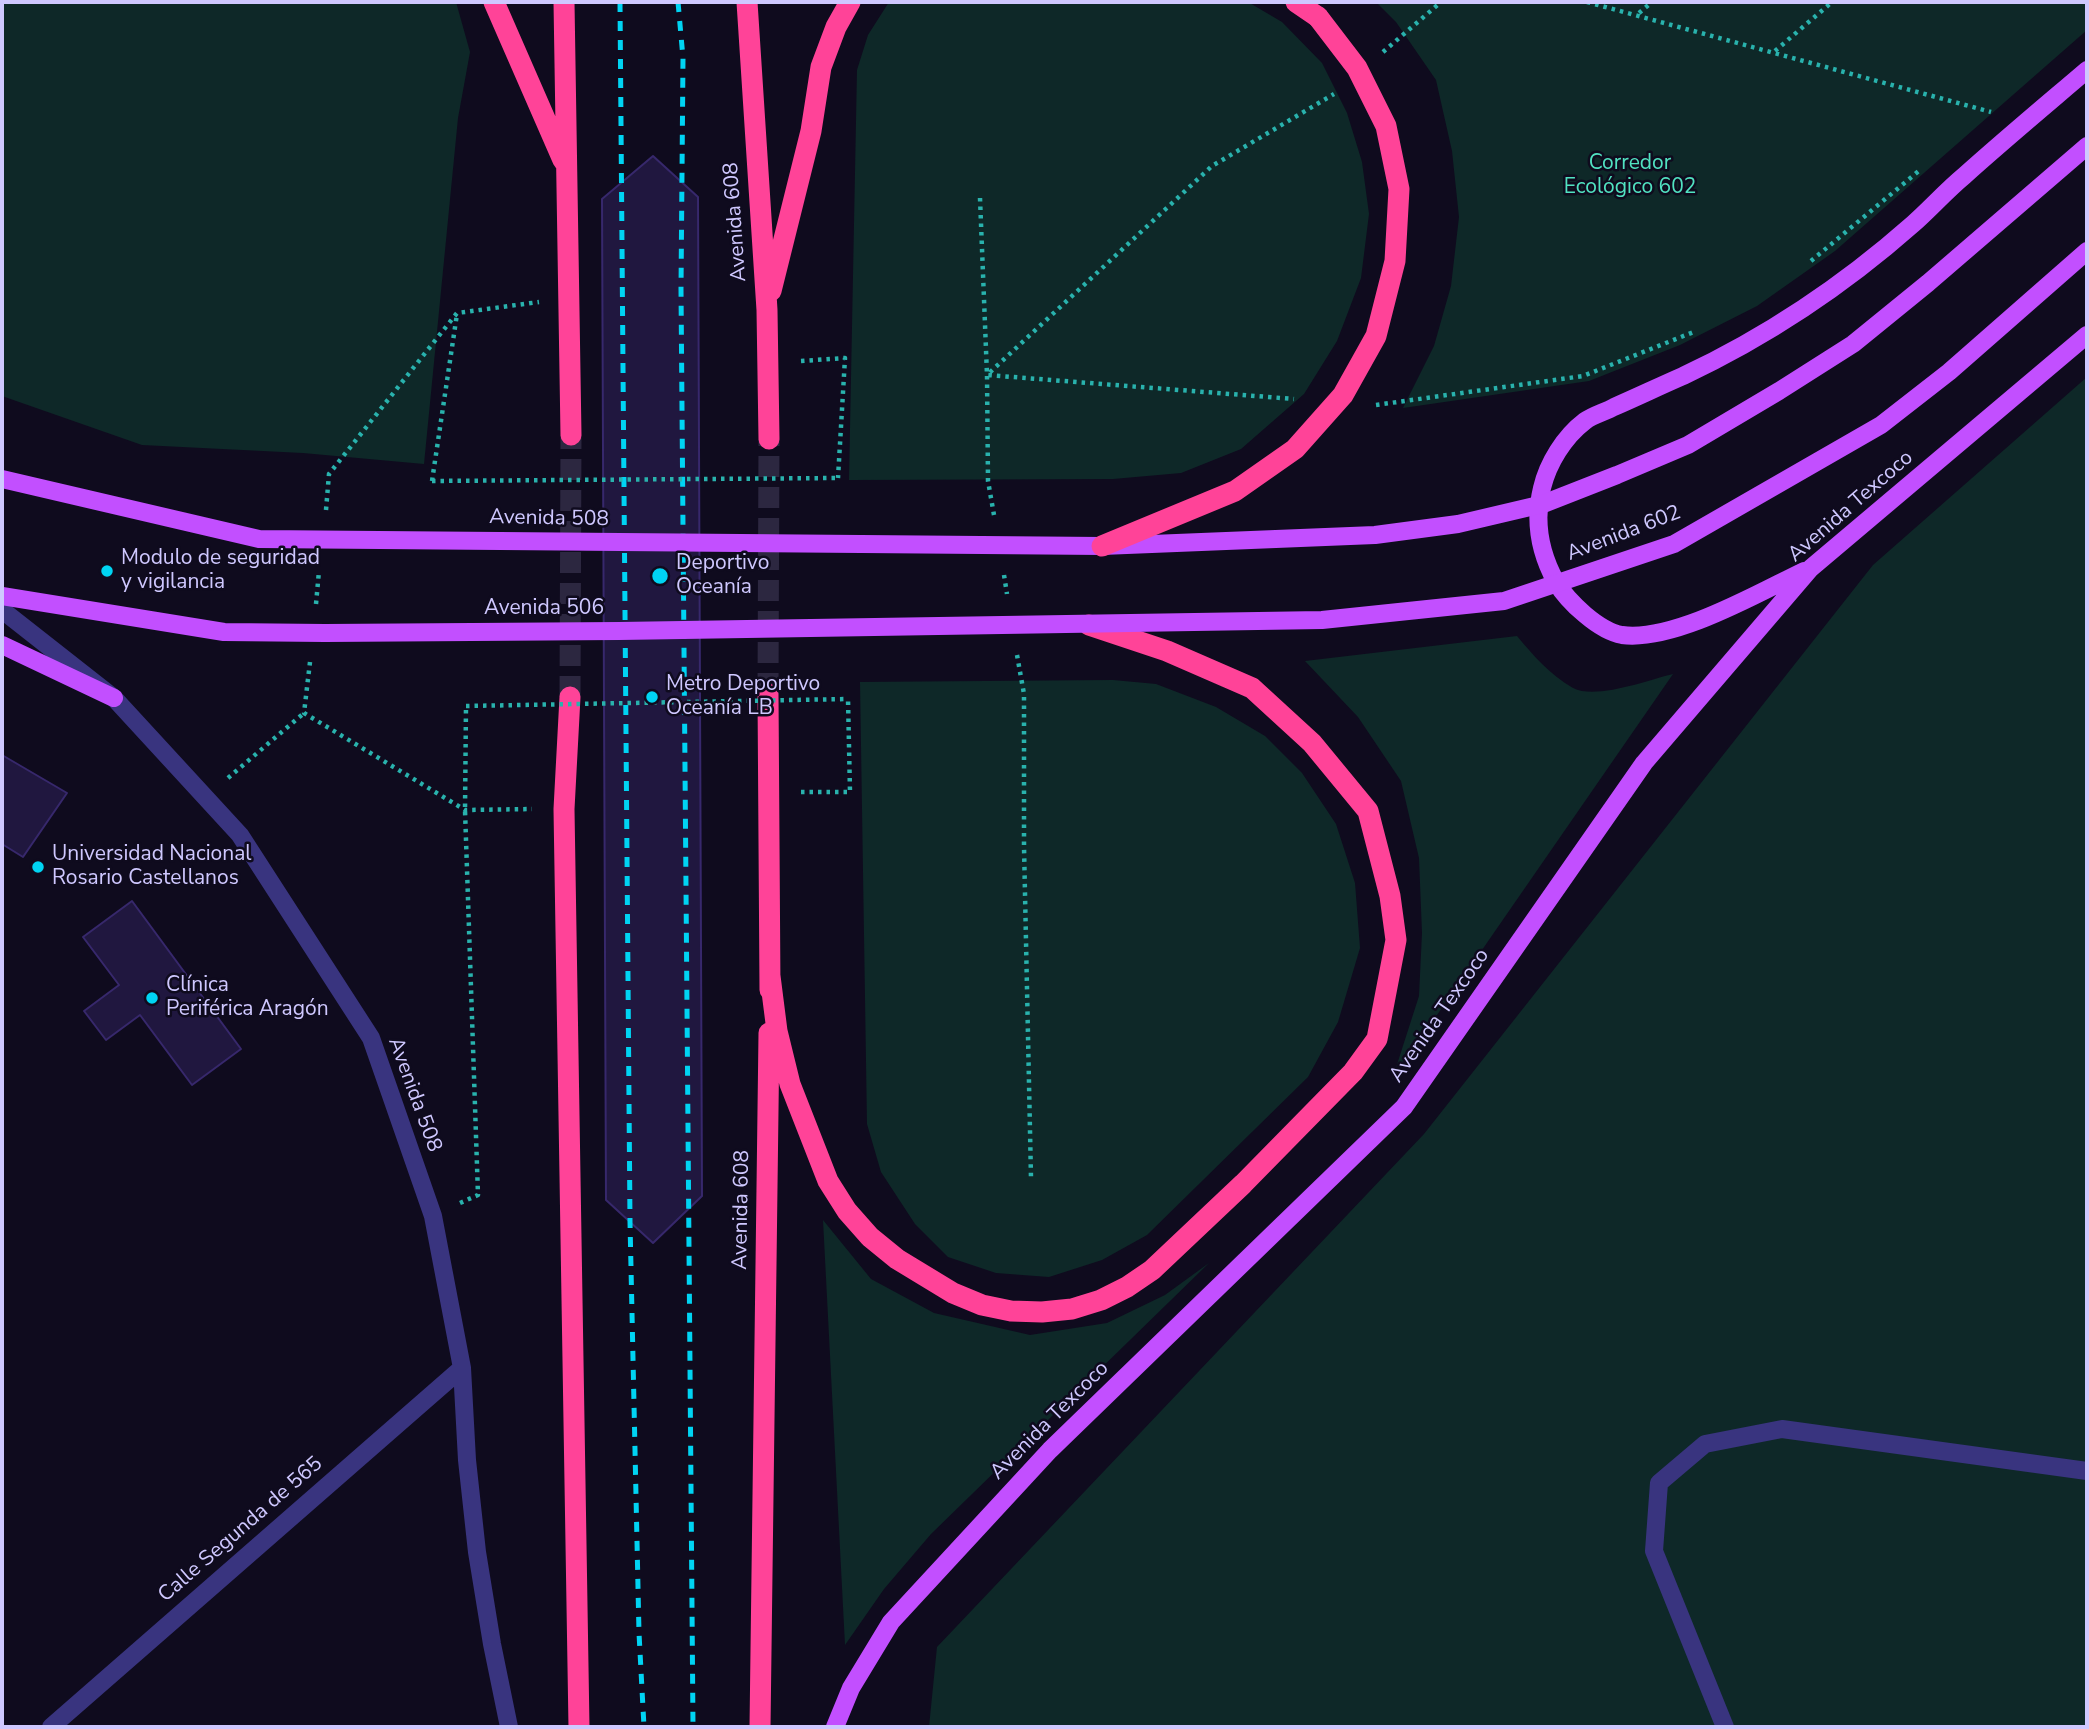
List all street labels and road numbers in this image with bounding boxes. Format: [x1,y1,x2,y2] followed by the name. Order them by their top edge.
[719,161,753,283] street label: Avenida 608
[1783,446,1919,568] street label: Avenida Texcoco
[1563,501,1685,567] street label: Avenida 602
[489,505,609,533] street label: Avenida 508
[484,596,604,622] street label: Avenida 506
[1385,944,1495,1088] street label: Avenida Texcoco
[382,1034,446,1156] street label: Avenida 508
[728,1150,756,1270] street label: Avenida 608
[985,1356,1115,1486] street label: Avenida Texcoco
[154,1452,328,1608] street label: Calle Segunda de 565

